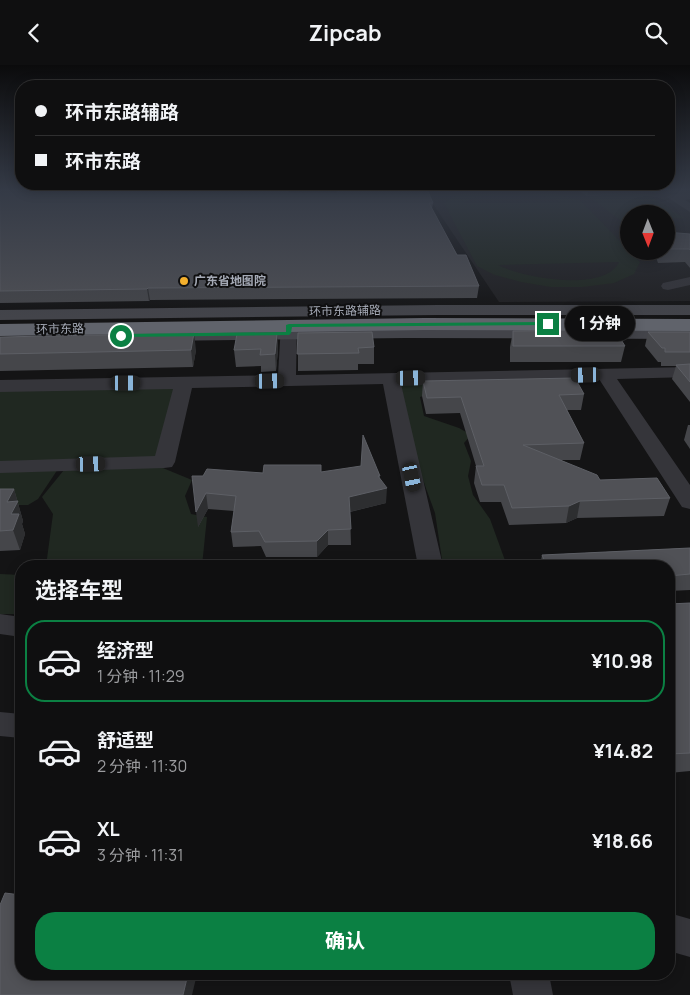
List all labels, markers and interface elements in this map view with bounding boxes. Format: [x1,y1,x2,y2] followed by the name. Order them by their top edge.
[308,18,382,48] text: Zipcab
[20,19,48,47] icon: back
[642,19,670,47] icon: search
[65,99,179,125] text: 环市东路辅路
[65,148,141,174] text: 环市东路
[620,205,675,260] north arrow
[620,205,675,260] map controls
[194,272,266,289] place label: 广东省地图院
[178,275,190,287] marker: 广东省地图院
[309,301,381,320] street label: 环市东路辅路
[566,307,636,341] callout: 1 分钟
[579,312,621,334] text: 1 分钟
[537,313,559,335] route end
[36,320,84,337] street label: 环市东路
[110,325,132,347] route start
[570,367,601,383] car
[395,370,426,386] car
[254,373,285,389] car
[111,376,141,391] car
[75,456,106,472] car
[401,461,422,493] car
[35,575,123,605] text: 选择车型
[97,637,154,663] text: 经济型
[37,639,82,684] icon: car
[591,648,653,674] text: ¥10.98
[97,665,185,687] text: 1 分钟 · 11:29
[97,727,154,753] text: 舒适型
[37,729,82,774] icon: car
[593,738,653,764] text: ¥14.82
[97,755,187,777] text: 2 分钟 · 11:30
[97,816,120,842] text: XL
[37,819,82,864] icon: car
[592,828,653,854] text: ¥18.66
[97,844,183,866] text: 3 分钟 · 11:31
[35,912,655,970] button: 确认

